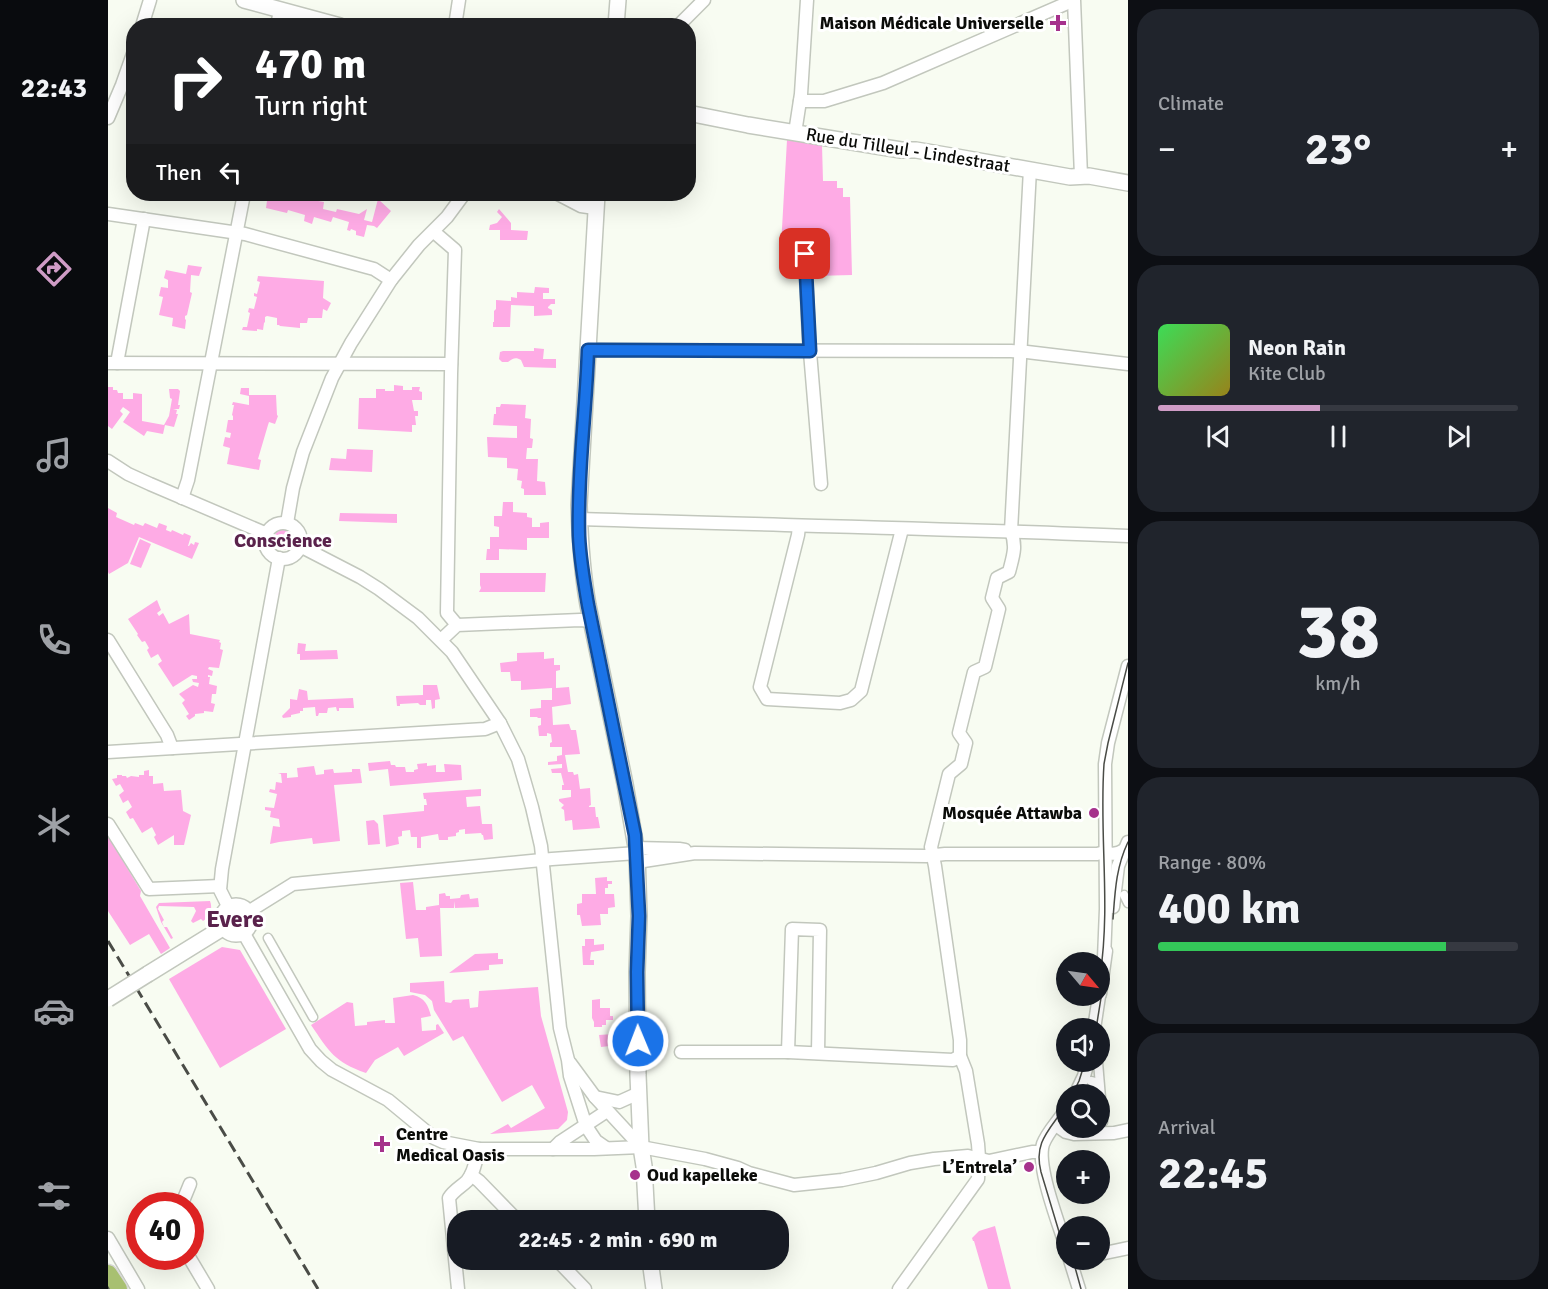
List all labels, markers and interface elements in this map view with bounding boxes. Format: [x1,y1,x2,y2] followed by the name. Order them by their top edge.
[820,12,1044,34] place label: Maison Médicale Universelle
[1049,14,1067,32] marker: Maison Médicale Universelle
[255,39,366,90] text: 470 m
[156,42,234,120] icon: right
[21,72,87,105] text: 22:43
[255,90,368,123] text: Turn right
[1158,91,1224,116] text: Climate
[1305,122,1371,177] text: 23°
[804,123,1012,177] street label: Rue du Tilleul - Lindestraat
[1158,129,1176,170] text: −
[1500,129,1518,170] text: +
[214,156,247,189] icon: left
[156,159,202,186] text: Then
[779,228,830,279] pin
[788,237,821,270] icon: arrive
[33,248,75,290] icon: directions
[1248,334,1346,361] text: Neon Rain
[1248,361,1326,386] text: Kite Club
[1202,420,1235,453] icon: previous
[1322,420,1355,453] icon: pause
[1442,420,1475,453] icon: next
[33,434,75,476] icon: music
[234,528,332,553] district label: Conscience
[1296,584,1380,680] text: 38
[33,619,75,661] icon: phone
[1315,671,1361,696] text: km/h
[942,802,1082,824] place label: Mosquée Attawba
[33,804,75,846] icon: climate
[1087,806,1101,820] marker: Mosquée Attawba
[1158,850,1266,875] text: Range · 80%
[1158,881,1301,936] text: 400 km
[206,904,264,934] district label: Evere
[1056,952,1110,1006] north arrow
[1056,952,1110,1270] map controls
[33,990,75,1032] icon: car
[606,1009,670,1073] position arrow
[1056,1018,1110,1072] button: sound
[1056,1084,1110,1138] button: search
[1158,1115,1216,1140] text: Arrival
[396,1123,505,1166] place label: Centre Medical Oasis
[373,1135,391,1153] marker: Centre Medical Oasis
[1158,1146,1268,1201] text: 22:45
[1056,1150,1110,1204] button: +
[942,1156,1017,1178] place label: L’Entrela’
[1022,1160,1036,1174] marker: L’Entrela’
[647,1164,758,1186] place label: Oud kapelleke
[628,1168,642,1182] marker: Oud kapelleke
[33,1175,75,1217] icon: filters
[126,1192,204,1270] speed limit sign: 40
[1056,1216,1110,1270] button: −
[518,1226,718,1253] text: 22:45 · 2 min · 690 m

